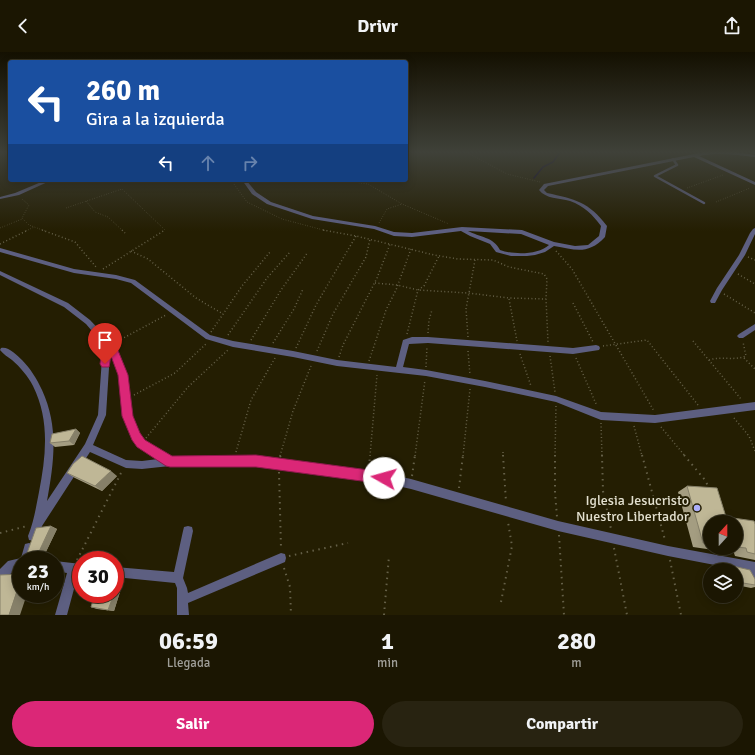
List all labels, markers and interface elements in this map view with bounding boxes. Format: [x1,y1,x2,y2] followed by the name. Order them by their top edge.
[12,15,34,37] icon: back
[357,15,398,37] text: Drivr
[721,15,743,37] icon: share
[86,74,160,108] text: 260 m
[20,76,72,128] icon: left
[86,108,225,130] text: Gira a la izquierda
[155,152,177,174] icon: left
[197,152,219,174] icon: ahead
[239,152,261,174] icon: right
[88,323,122,364] pin
[94,329,116,351] icon: arrive
[363,457,405,499] position arrow
[576,492,690,525] place label: Iglesia Jesucristo Nuestro Libertador
[692,503,702,513] marker: Iglesia Jesucristo Nuestro Libertador
[703,515,743,555] north arrow
[703,515,743,603] map controls
[72,551,124,603] speed limit sign: 30
[27,559,49,584] text: 23
[703,563,743,603] button: layers
[27,581,49,593] text: km/h
[159,626,218,656] text: 06:59
[381,626,394,656] text: 1
[557,626,596,656] text: 280
[167,655,210,671] text: Llegada
[377,655,398,671] text: min
[571,655,582,671] text: m
[12,701,374,747] button: Salir
[382,701,743,747] button: Compartir

